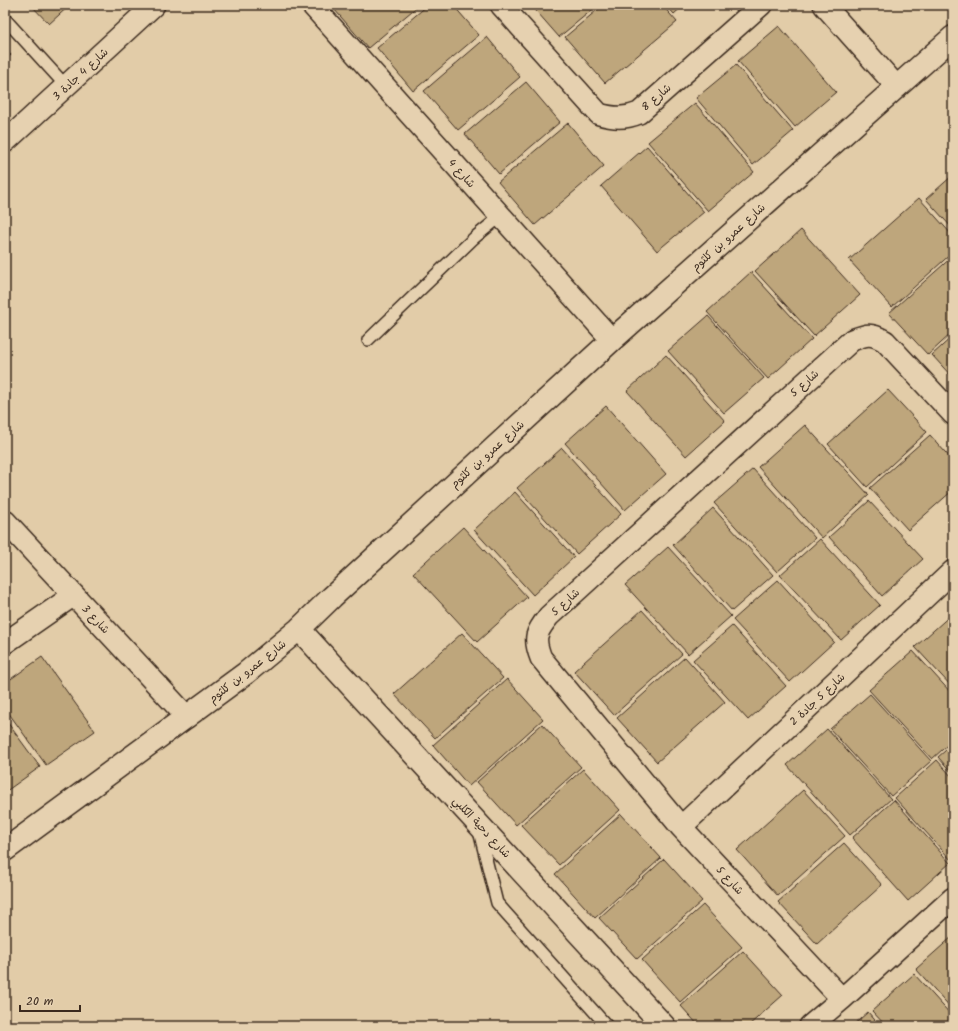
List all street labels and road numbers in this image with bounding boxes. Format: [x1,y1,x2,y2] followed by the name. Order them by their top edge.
[49,44,113,105] street label: شارع 4 جادة 3
[638,80,676,116] street label: شارع 8
[443,155,479,192] street label: شارع 4
[687,199,770,276] street label: شارع عمرو بن كلثوم
[786,366,823,402] street label: شارع 5
[446,416,529,493] street label: شارع عمرو بن كلثوم
[547,585,584,621] street label: شارع 5
[77,601,114,638] street label: شارع 3
[205,636,290,708] street label: شارع عمرو بن كلثوم
[786,669,850,730] street label: شارع 5 جادة 2
[447,793,515,863] street label: شارع دحية الكلبي
[711,862,747,899] street label: شارع 5

